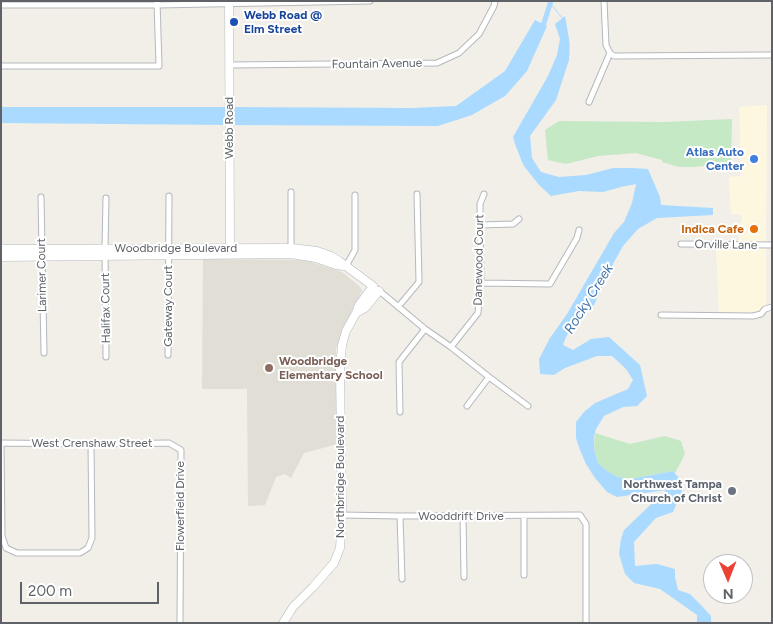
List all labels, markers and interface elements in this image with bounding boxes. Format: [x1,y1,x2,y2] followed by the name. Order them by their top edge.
[244,8,322,36] place label: Webb Road @ Elm Street
[228,16,240,28] marker: Webb Road @ Elm Street
[332,56,422,72] street label: Fountain Avenue
[222,97,236,159] street label: Webb Road
[686,145,744,173] place label: Atlas Auto Center
[748,153,760,165] marker: Atlas Auto Center
[471,214,487,306] street label: Danewood Court
[681,222,744,236] place label: Indica Cafe
[748,223,760,235] marker: Indica Cafe
[694,237,758,253] street label: Orville Lane
[34,238,50,312] street label: Larimer Court
[115,241,237,255] street label: Woodbridge Boulevard
[561,261,617,337] water label: Rocky Creek
[161,265,175,347] street label: Gateway Court
[98,273,114,343] street label: Halifax Court
[279,354,383,382] place label: Woodbridge Elementary School
[263,362,275,374] marker: Woodbridge Elementary School
[333,416,347,538] street label: Northbridge Boulevard
[32,436,152,450] street label: West Crenshaw Street
[173,461,187,551] street label: Flowerfield Drive
[623,477,722,505] place label: Northwest Tampa Church of Christ
[726,485,738,497] marker: Northwest Tampa Church of Christ
[418,509,504,523] street label: Wooddrift Drive
[703,554,753,604] north arrow
[22,572,161,604] scale bar
[28,582,72,600] text: 200 m
[723,585,734,602] text: N

